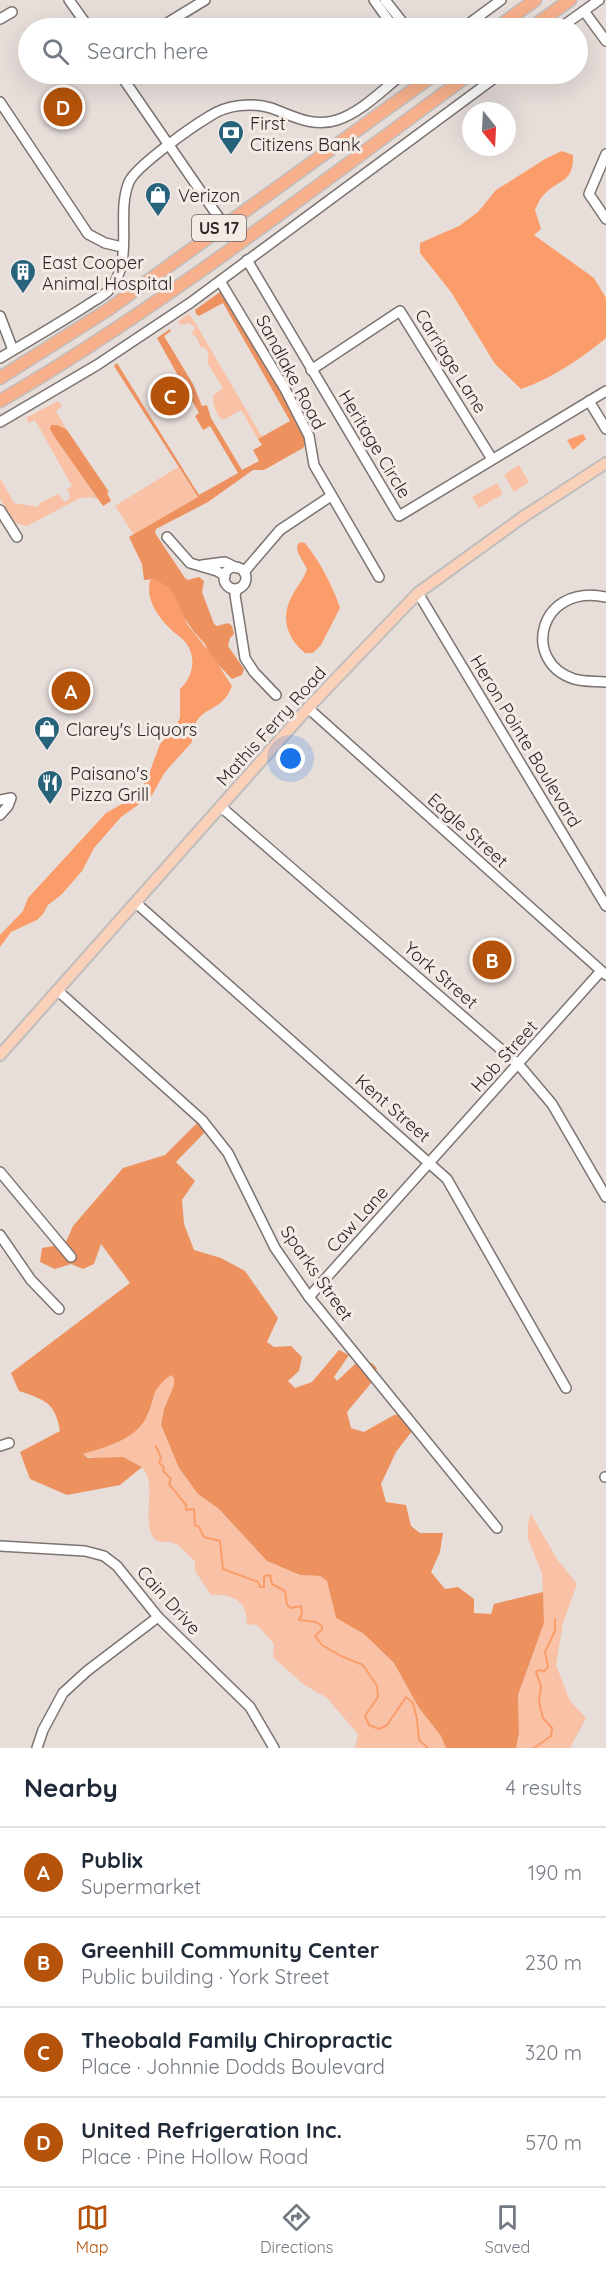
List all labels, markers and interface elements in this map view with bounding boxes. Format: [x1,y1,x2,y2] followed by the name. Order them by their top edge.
[18,18,588,84] search box
[39,35,72,68] icon: search
[87,37,208,65] text: Search here
[44,84,82,130] pin: D
[462,102,516,156] north arrow
[250,112,361,156] place label: First Citizens Bank
[216,118,246,156] bank icon: First Citizens Bank
[143,180,173,218] shop icon: Verizon
[178,184,240,207] place label: Verizon
[192,215,246,241] road number: US 17
[42,251,172,295] place label: East Cooper Animal Hospital
[8,257,38,295] building icon: East Cooper Animal Hospital
[410,305,492,417] street label: Carriage Lane
[251,311,331,433] street label: Sandlake Road
[150,374,190,418] pin: C
[334,386,416,502] street label: Heritage Circle
[465,651,587,831] street label: Heron Pointe Boulevard
[211,661,331,791] street label: Mathis Ferry Road
[52,668,90,714] pin: A
[32,714,62,752] shop icon: Clarey's Liquors
[66,718,197,741] place label: Clarey's Liquors
[276,744,305,773] your location
[70,762,149,806] place label: Paisano's Pizza Grill
[35,768,65,806] restaurant icon: Paisano's Pizza Grill
[423,788,513,872] street label: Eagle Street
[399,937,483,1013] street label: York Street
[472,938,512,982] pin: B
[466,1015,542,1097] street label: Hob Street
[351,1069,435,1147] street label: Kent Street
[321,1181,393,1257] street label: Caw Lane
[276,1221,358,1325] street label: Sparks Street
[132,1561,206,1639] street label: Cain Drive
[24,1771,118,1804] text: Nearby
[506,1775,582,1800] text: 4 results
[81,1846,143,1874] text: Publix
[37,1860,50,1885] text: A
[528,1860,582,1885] text: 190 m
[81,1874,201,1899] text: Supermarket
[81,1936,379,1964] text: Greenhill Community Center
[37,1950,50,1975] text: B
[525,1950,582,1975] text: 230 m
[81,1964,329,1989] text: Public building · York Street
[81,2026,392,2054] text: Theobald Family Chiropractic
[37,2040,50,2065] text: C
[525,2040,582,2065] text: 320 m
[81,2054,385,2079] text: Place · Johnnie Dodds Boulevard
[81,2116,342,2144] text: United Refrigeration Inc.
[36,2130,51,2155] text: D
[525,2130,582,2155] text: 570 m
[81,2144,308,2169] text: Place · Pine Hollow Road
[76,2201,109,2257] tab: Map
[260,2201,333,2257] tab: Directions
[485,2201,530,2257] tab: Saved

